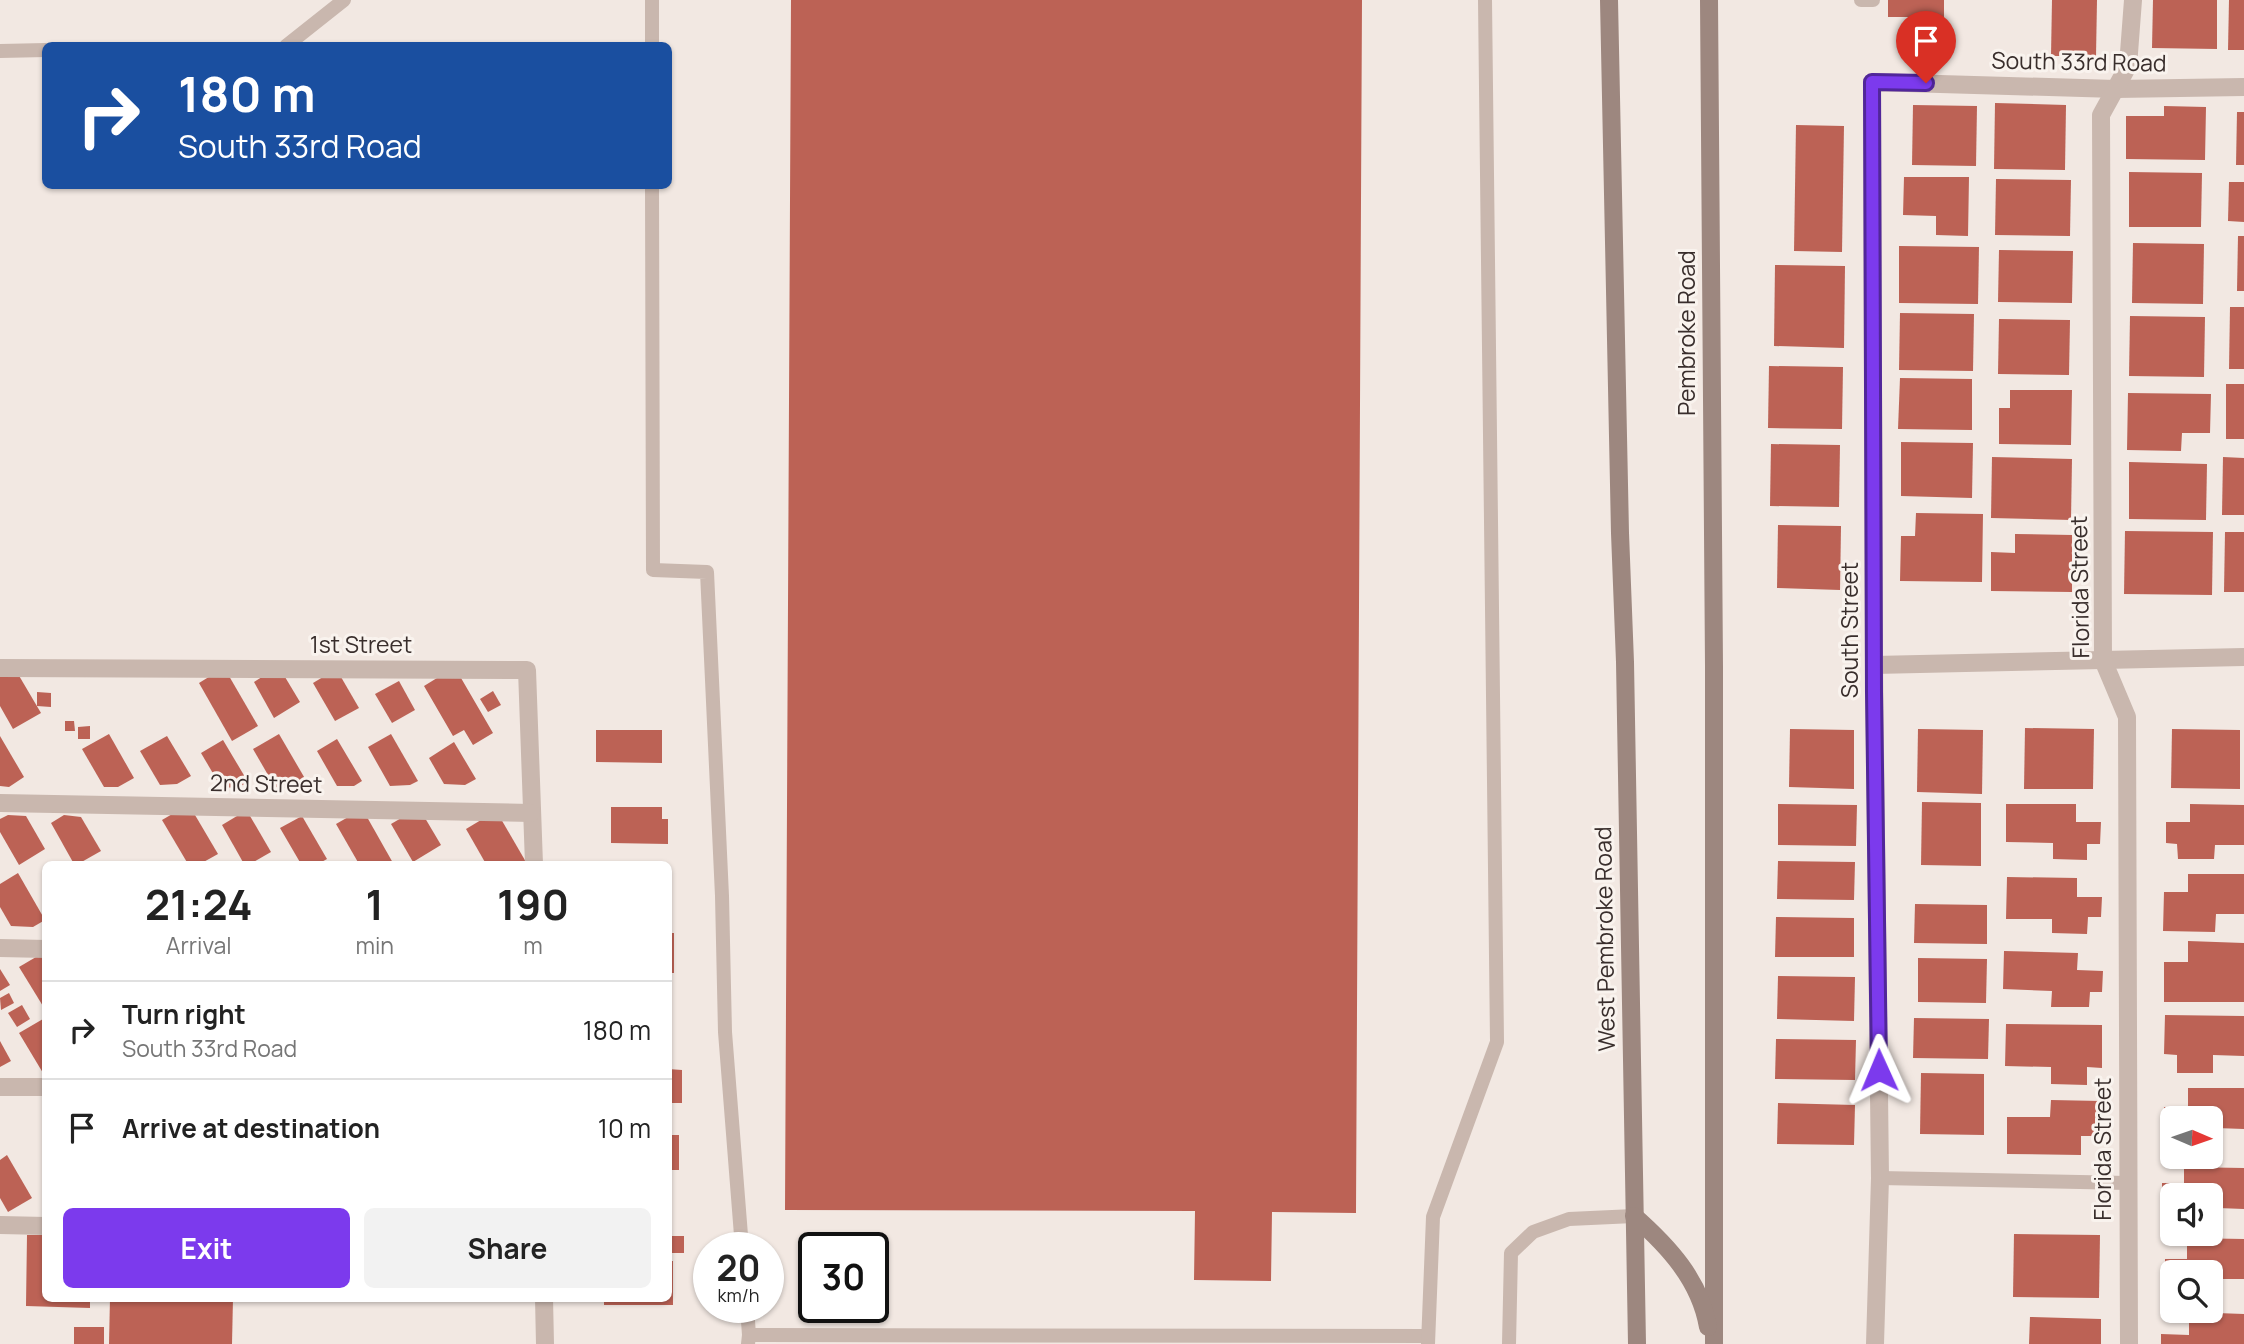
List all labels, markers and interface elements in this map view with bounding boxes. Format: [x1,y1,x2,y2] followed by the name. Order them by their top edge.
[1896,11,1956,83] pin
[1907,22,1945,60] icon: arrive
[1991,43,2167,79] street label: South 33rd Road
[178,60,316,127] text: 180 m
[63,70,154,161] icon: right
[178,124,422,168] text: South 33rd Road
[1670,250,1702,416] street label: Pembroke Road
[2062,515,2096,659] street label: Florida Street
[1833,562,1865,698] street label: South Street
[310,628,412,660] street label: 1st Street
[210,766,323,800] street label: 2nd Street
[1586,826,1622,1052] street label: West Pembroke Road
[145,875,252,933] text: 21:24
[365,875,384,933] text: 1
[497,875,569,933] text: 190
[166,929,232,961] text: Arrival
[355,929,394,961] text: min
[523,929,543,961] text: m
[122,996,246,1032] text: Turn right
[63,1011,101,1049] icon: right
[583,1012,651,1048] text: 180 m
[122,1032,297,1064] text: South 33rd Road
[1842,1033,1916,1107] position arrow
[2086,1078,2118,1220] street label: Florida Street
[2160,1106,2222,1169] north arrow
[2160,1106,2223,1323] map controls
[63,1109,101,1147] icon: arrive
[122,1110,380,1146] text: Arrive at destination
[598,1110,651,1146] text: 10 m
[2160,1183,2223,1246] button: sound
[63,1208,350,1288] button: Exit
[364,1208,651,1288] button: Share
[798,1232,889,1323] speed limit sign: 30
[717,1244,760,1292] text: 20
[2160,1260,2223,1323] button: search
[718,1283,759,1307] text: km/h

